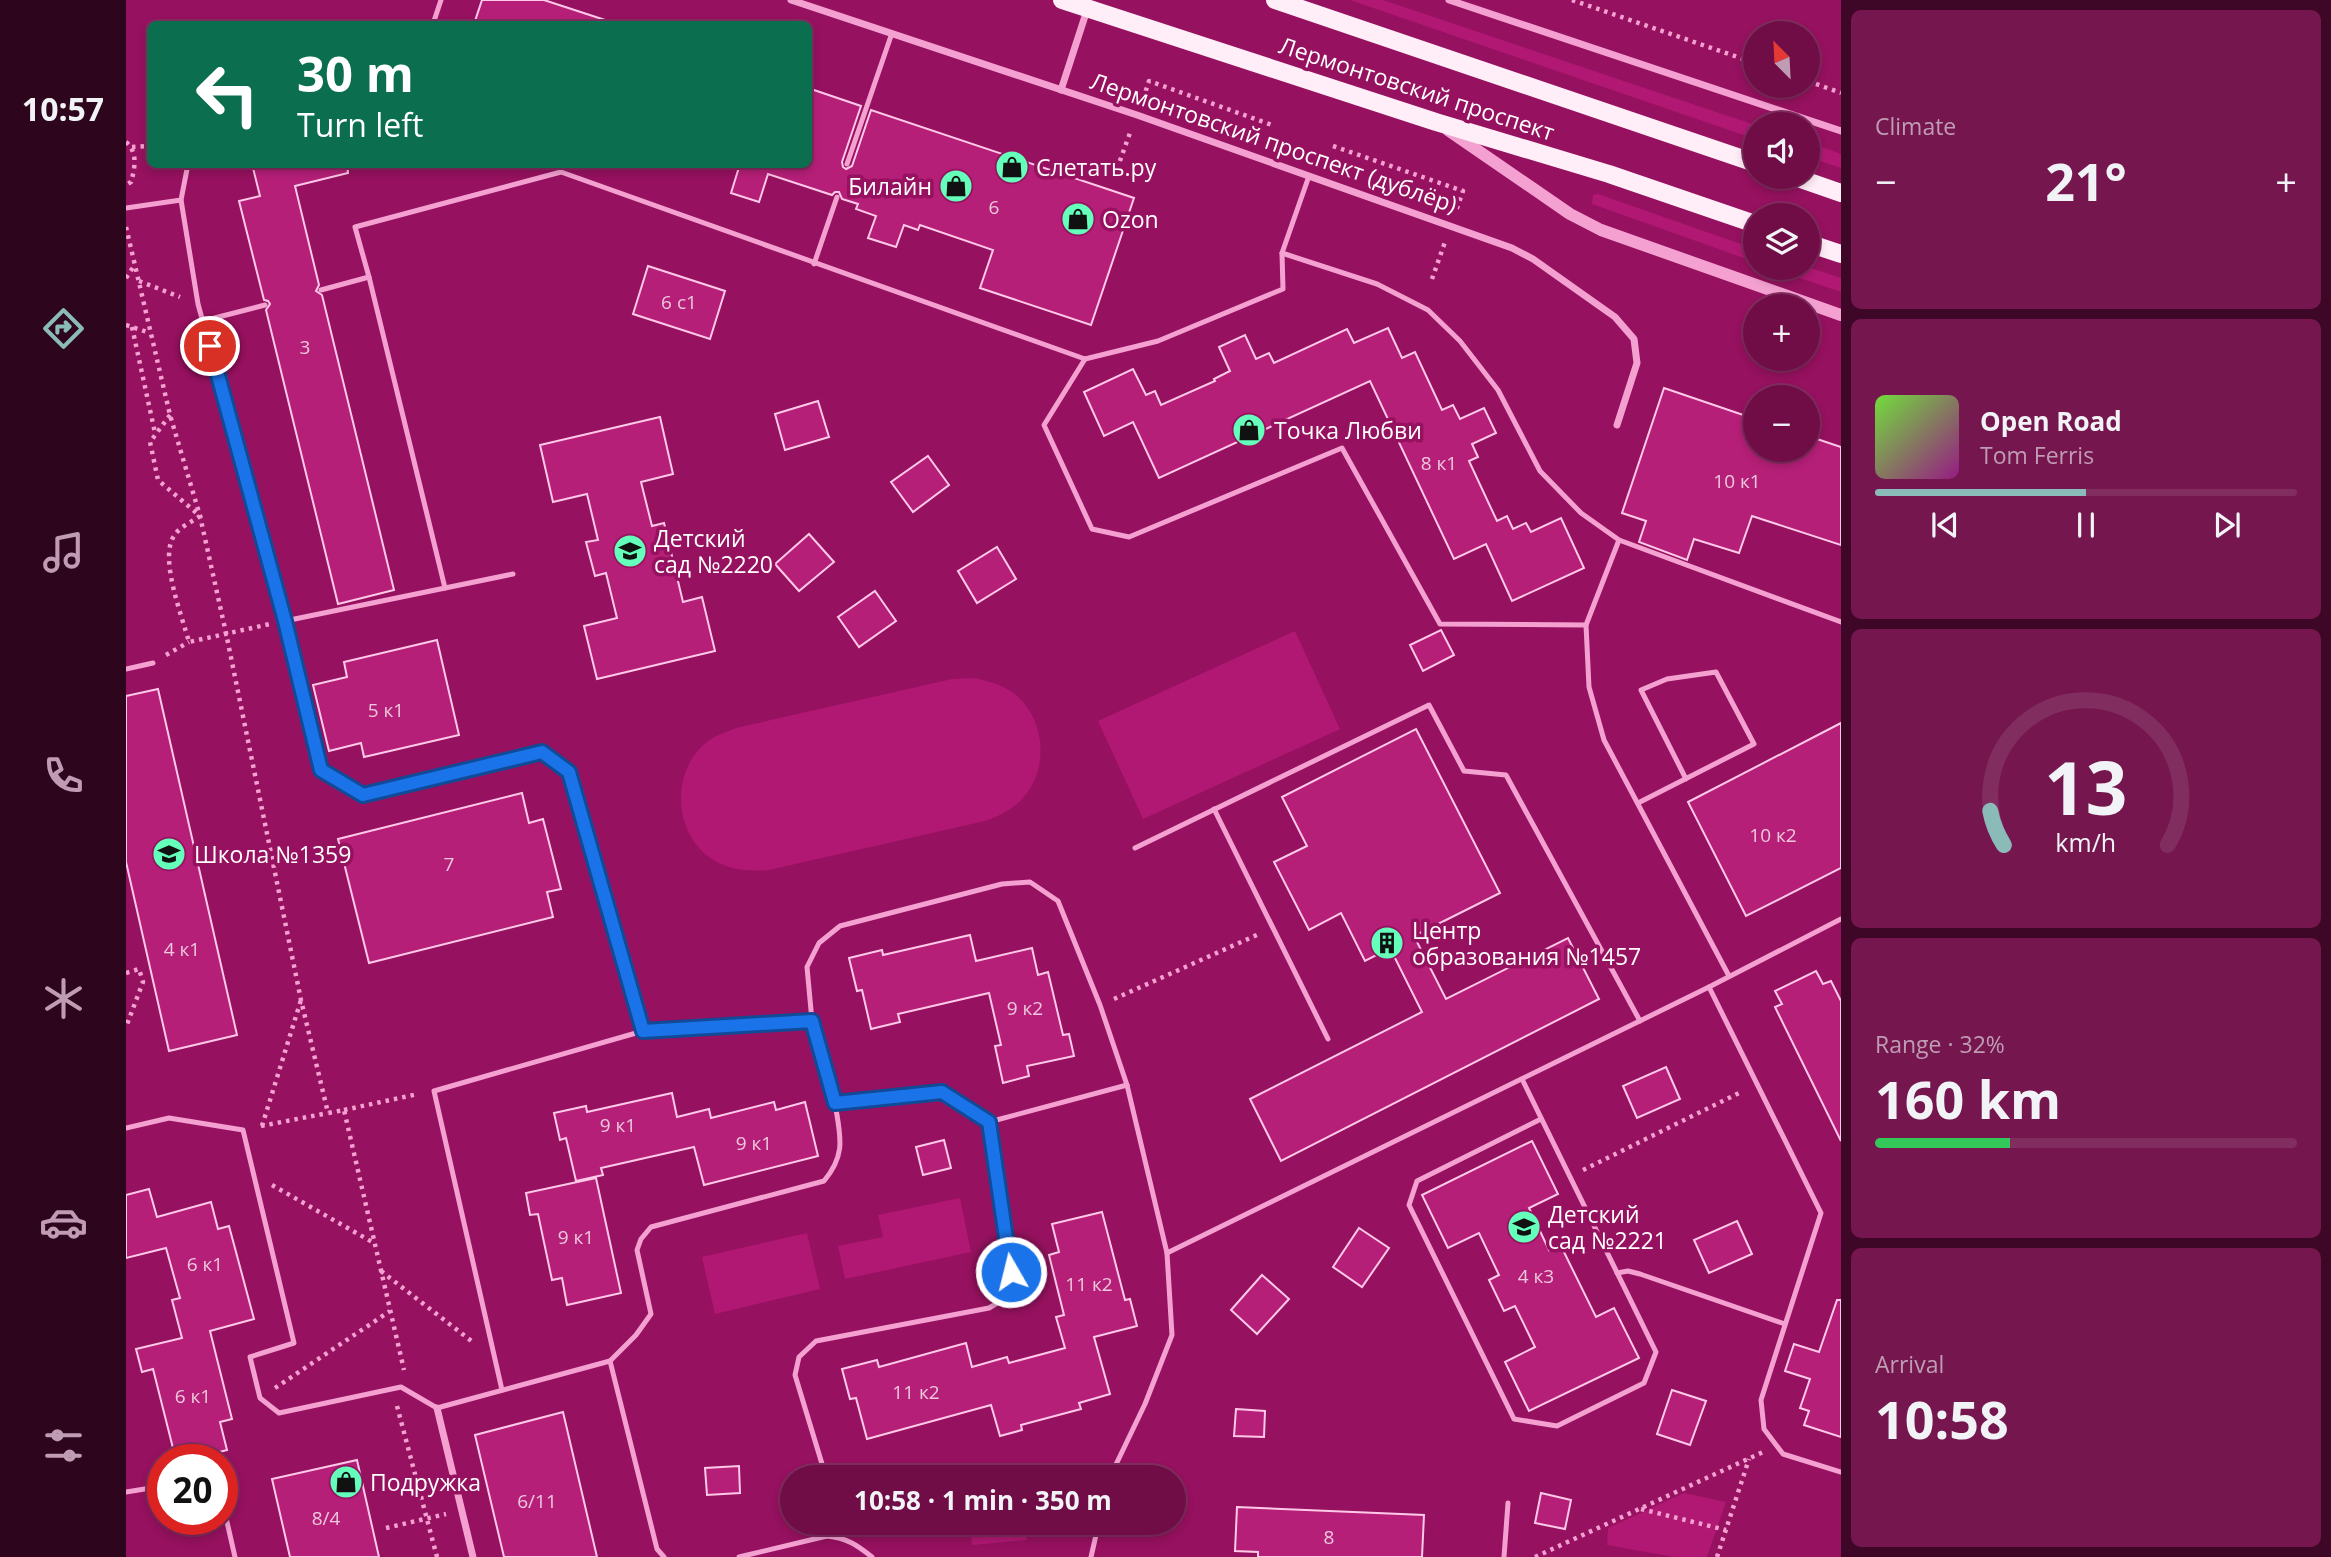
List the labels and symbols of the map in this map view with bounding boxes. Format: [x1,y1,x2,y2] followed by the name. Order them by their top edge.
[1743,21,1820,98] north arrow
[1275,28,1559,148] street label: Лермонтовский проспект
[1086,64,1462,220] street label: Лермонтовский проспект (дублёр)
[993,148,1031,186] shop icon: Слетать.ру
[1036,151,1157,183] place label: Слетать.ру
[937,167,975,205] shop icon: Билайн
[848,170,932,202] place label: Билайн
[989,194,999,220] house number: 6
[1059,200,1097,238] shop icon: Ozon
[1102,203,1159,235] place label: Ozon
[661,289,697,315] house number: 6 с1
[180,316,240,376] pin
[300,334,310,360] house number: 3
[1230,411,1268,449] shop icon: Точка Любви
[1274,414,1422,446] place label: Точка Любви
[1421,450,1457,476] house number: 8 к1
[1713,468,1761,494] house number: 10 к1
[654,522,773,580] place label: Детский сад №2220
[611,532,649,570] school or university icon: Детский сад №2220
[368,697,404,723] house number: 5 к1
[1749,822,1797,848] house number: 10 к2
[150,835,188,873] school or university icon: Школа №1359
[194,838,351,870] place label: Школа №1359
[444,851,454,877] house number: 7
[1412,914,1641,972] place label: Центр образования №1457
[1368,924,1406,962] building icon: Центр образования №1457
[164,936,200,962] house number: 4 к1
[1007,995,1043,1021] house number: 9 к2
[600,1112,636,1138] house number: 9 к1
[736,1130,772,1156] house number: 9 к1
[1548,1198,1667,1256] place label: Детский сад №2221
[1505,1208,1543,1246] school or university icon: Детский сад №2221
[558,1224,594,1250] house number: 9 к1
[974,1235,1048,1309] position arrow
[187,1251,223,1277] house number: 6 к1
[1518,1263,1554,1289] house number: 4 к3
[1065,1271,1113,1297] house number: 11 к2
[892,1379,940,1405] house number: 11 к2
[175,1383,211,1409] house number: 6 к1
[147,1444,238,1535] speed limit sign: 20
[327,1463,365,1501] shop icon: Подружка
[370,1466,481,1498] place label: Подружка
[517,1488,557,1514] house number: 6/11
[312,1505,340,1531] house number: 8/4
[1324,1524,1334,1550] house number: 8

